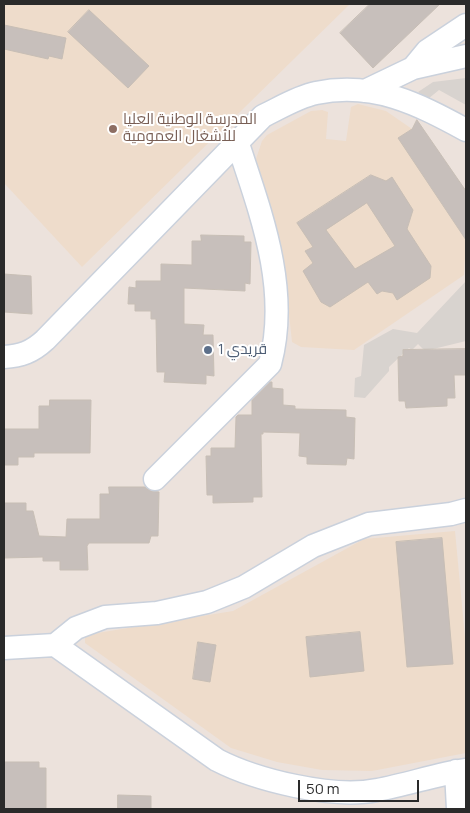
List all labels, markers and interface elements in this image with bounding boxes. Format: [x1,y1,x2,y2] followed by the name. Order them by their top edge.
[123,111,257,146] place label: المدرسة الوطنية العليا للأشغال العمومية
[107,123,119,135] marker: المدرسة الوطنية العليا للأشغال العمومية
[218,341,267,359] place label: قريدي 1
[202,344,214,356] marker: قريدي 1
[300,770,421,802] scale bar
[306,778,340,799] text: 50 m

